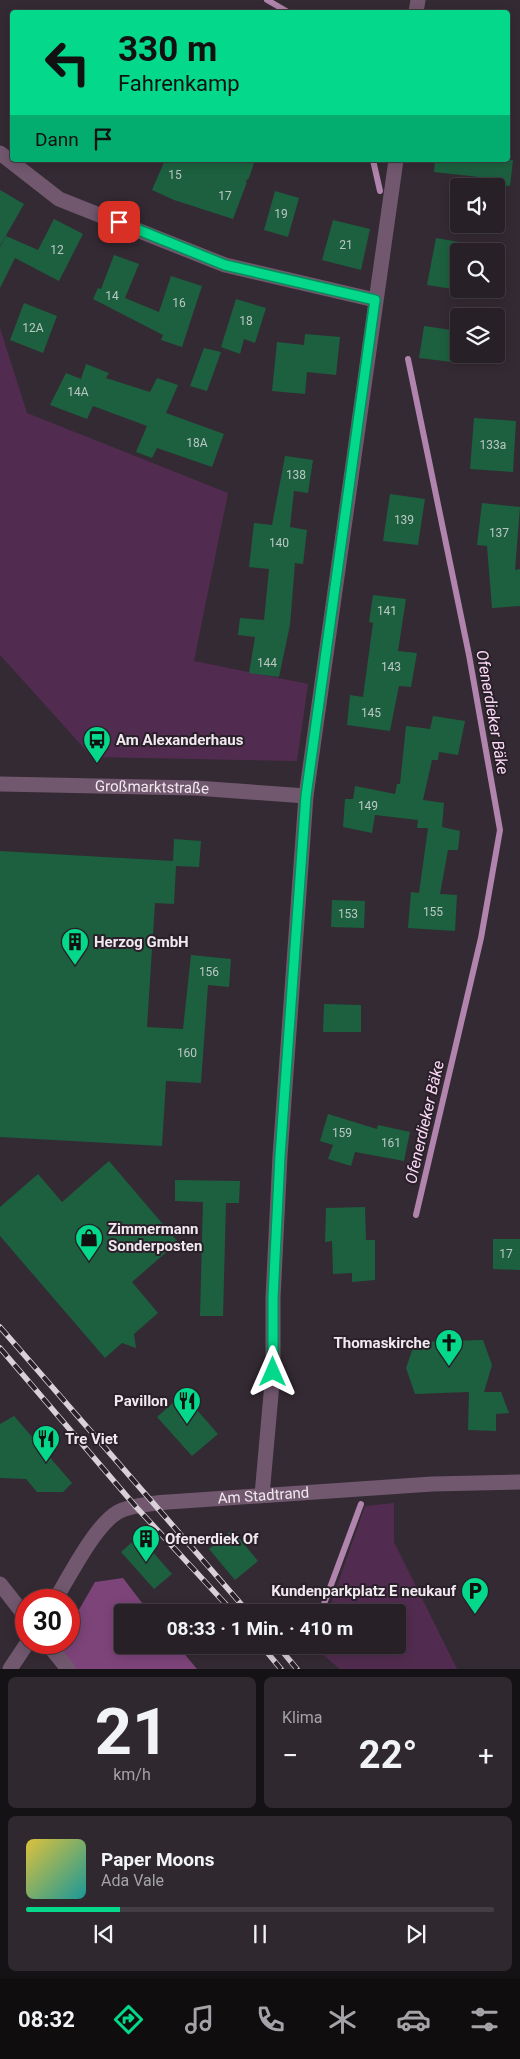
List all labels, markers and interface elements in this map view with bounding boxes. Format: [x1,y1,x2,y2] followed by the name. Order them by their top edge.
[118,29,217,70] text: 330 m
[35,30,100,95] icon: left
[118,71,240,96] text: Fahrenkamp
[89,125,117,153] icon: arrive
[35,128,79,151] text: Dann
[168,168,182,182] house number: 15
[450,178,505,363] map controls
[450,178,505,233] button: sound
[218,189,232,203] house number: 17
[98,201,140,243] pin
[274,207,288,221] house number: 19
[105,208,133,236] icon: arrive
[339,238,353,252] house number: 21
[50,243,64,257] house number: 12
[450,243,505,298] button: search
[105,289,119,303] house number: 14
[172,296,186,310] house number: 16
[450,308,505,363] button: layers
[239,314,253,328] house number: 18
[22,321,44,335] house number: 12A
[67,385,89,399] house number: 14A
[186,436,208,450] house number: 18A
[480,438,506,452] house number: 133a
[286,468,306,482] house number: 138
[394,513,414,527] house number: 139
[489,526,509,540] house number: 137
[269,536,289,550] house number: 140
[377,604,397,618] house number: 141
[472,648,513,776] water label: Ofenerdieker Bäke
[257,656,277,670] house number: 144
[381,660,401,674] house number: 143
[361,706,381,720] house number: 145
[82,725,112,764] bus stop icon: Am Alexanderhaus
[116,731,244,749] place label: Am Alexanderhaus
[95,777,210,798] street label: Großmarktstraße
[358,799,378,813] house number: 149
[423,905,443,919] house number: 155
[338,907,358,921] house number: 153
[60,927,90,966] building icon: Herzog GmbH
[94,933,189,951] place label: Herzog GmbH
[199,965,219,979] house number: 156
[177,1046,197,1060] house number: 160
[401,1059,448,1186] water label: Ofenerdieker Bäke
[332,1126,352,1140] house number: 159
[381,1136,401,1150] house number: 161
[108,1220,202,1255] place label: Zimmermann Sonderposten
[74,1223,104,1262] shop icon: Zimmermann Sonderposten
[499,1247,513,1261] house number: 17
[434,1328,464,1367] church icon: Thomaskirche
[333,1334,430,1352] place label: Thomaskirche
[246,1345,298,1397] position arrow
[172,1386,202,1425] restaurant icon: Pavillon
[114,1392,168,1410] place label: Pavillon
[31,1424,61,1463] restaurant icon: Tre Viet
[65,1430,118,1448] place label: Tre Viet
[217,1483,310,1508] street label: Am Stadtrand
[131,1524,161,1563] building icon: Ofenerdiek Of
[165,1530,259,1548] place label: Ofenerdiek Of
[460,1576,490,1615] parking icon: Kundenparkplatz E neukauf
[271,1582,457,1600] place label: Kundenparkplatz E neukauf
[15,1589,80,1654] speed limit sign: 30
[167,1617,353,1640] text: 08:33 · 1 Min. · 410 m
[95,1694,169,1770] text: 21
[282,1708,323,1727] text: Klima
[359,1733,417,1777] text: 22°
[282,1739,298,1772] text: −
[478,1739,494,1772] text: +
[113,1765,151,1784] text: km/h
[101,1848,214,1871] text: Paper Moons
[101,1871,164,1890] text: Ada Vale
[90,1920,118,1948] icon: previous
[246,1920,274,1948] icon: pause
[402,1920,430,1948] icon: next
[111,2002,146,2037] icon: directions
[182,2002,217,2037] icon: music
[253,2002,288,2037] icon: phone
[325,2002,360,2037] icon: climate
[396,2002,431,2037] icon: car
[467,2002,502,2037] icon: filters
[18,2007,75,2032] text: 08:32

